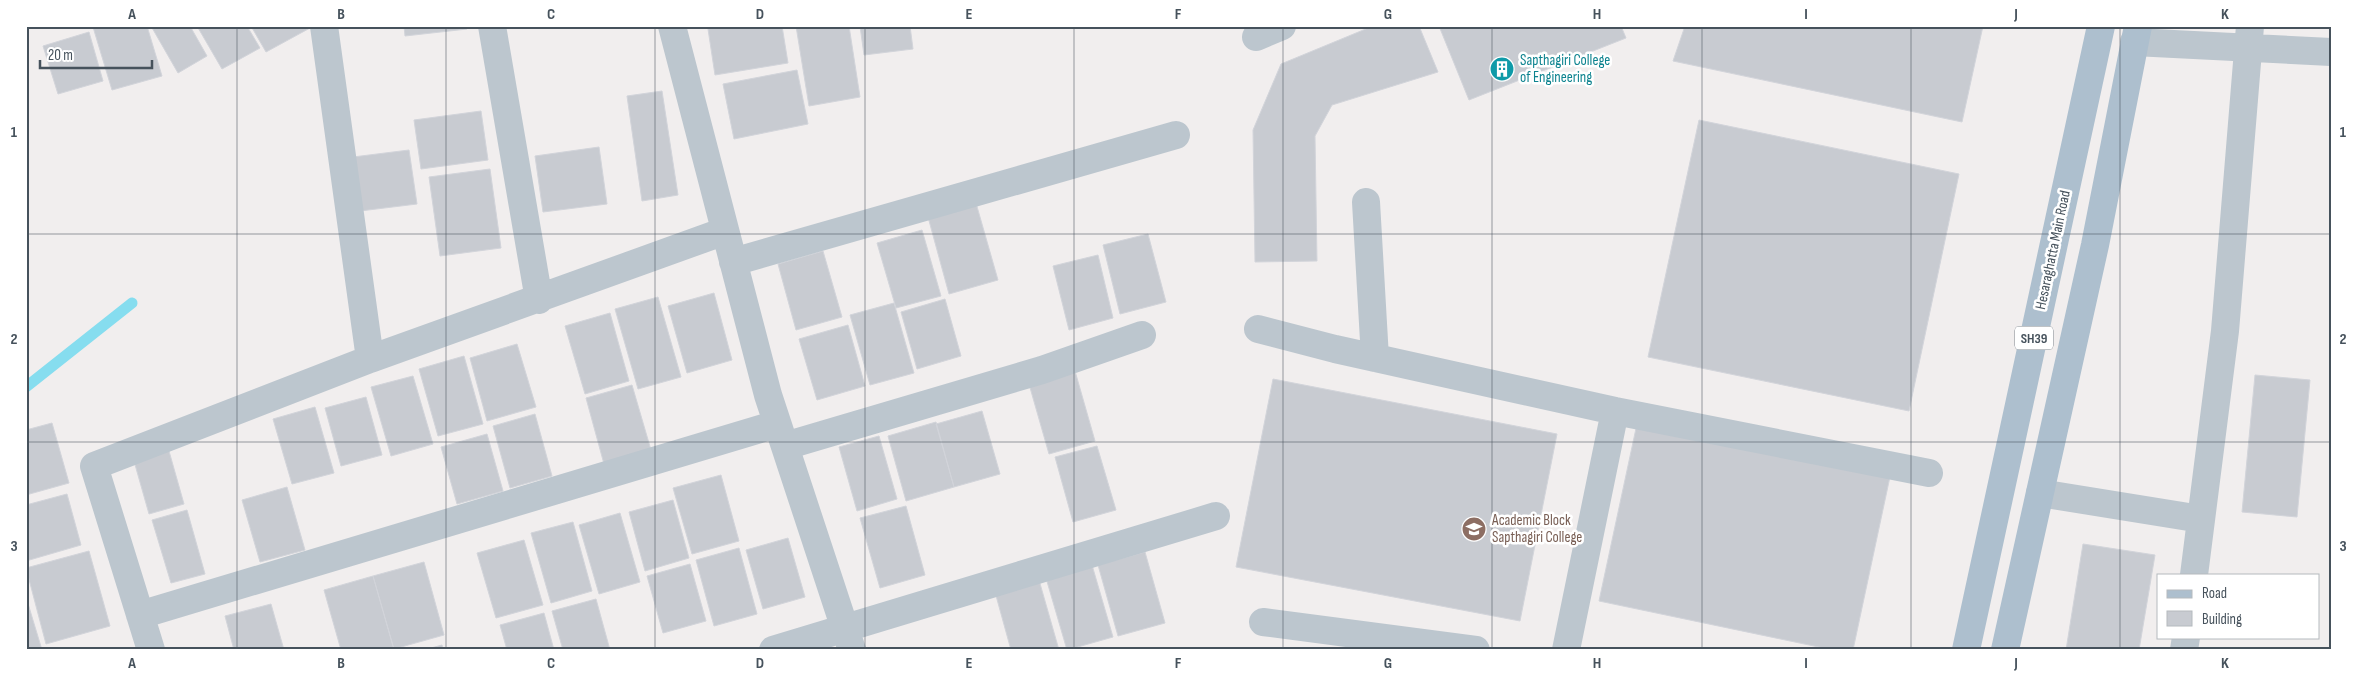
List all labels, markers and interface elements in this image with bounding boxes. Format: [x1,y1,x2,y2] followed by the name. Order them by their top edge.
[127,5,136,24] text: A
[337,5,345,24] text: B
[547,5,555,24] text: C
[756,5,764,24] text: D
[966,5,973,24] text: E
[1175,5,1182,24] text: F
[1384,5,1392,24] text: G
[1593,5,1601,24] text: H
[1804,5,1808,24] text: I
[2013,5,2018,24] text: J
[2221,5,2229,24] text: K
[40,38,152,70] scale bar
[48,46,73,65] text: 20 m
[1520,51,1610,87] place label: Sapthagiri College of Engineering
[1489,56,1515,82] building icon: Sapthagiri College of Engineering
[11,123,18,142] text: 1
[2340,123,2347,142] text: 1
[2031,189,2075,311] street label: Hesaraghatta Main Road
[2015,326,2053,349] road number: SH39
[10,330,18,349] text: 2
[2339,330,2347,349] text: 2
[1491,511,1582,547] place label: Academic Block Sapthagiri College
[1461,516,1487,542] school or university icon: Academic Block Sapthagiri College
[10,537,18,556] text: 3
[2339,537,2347,556] text: 3
[2157,574,2320,638] legend
[2202,584,2227,603] text: Road
[2202,610,2242,629] text: Building
[127,654,136,673] text: A
[337,654,345,673] text: B
[547,654,555,673] text: C
[756,654,764,673] text: D
[966,654,973,673] text: E
[1175,654,1182,673] text: F
[1384,654,1392,673] text: G
[1593,654,1601,673] text: H
[1804,654,1808,673] text: I
[2013,654,2018,673] text: J
[2221,654,2229,673] text: K

